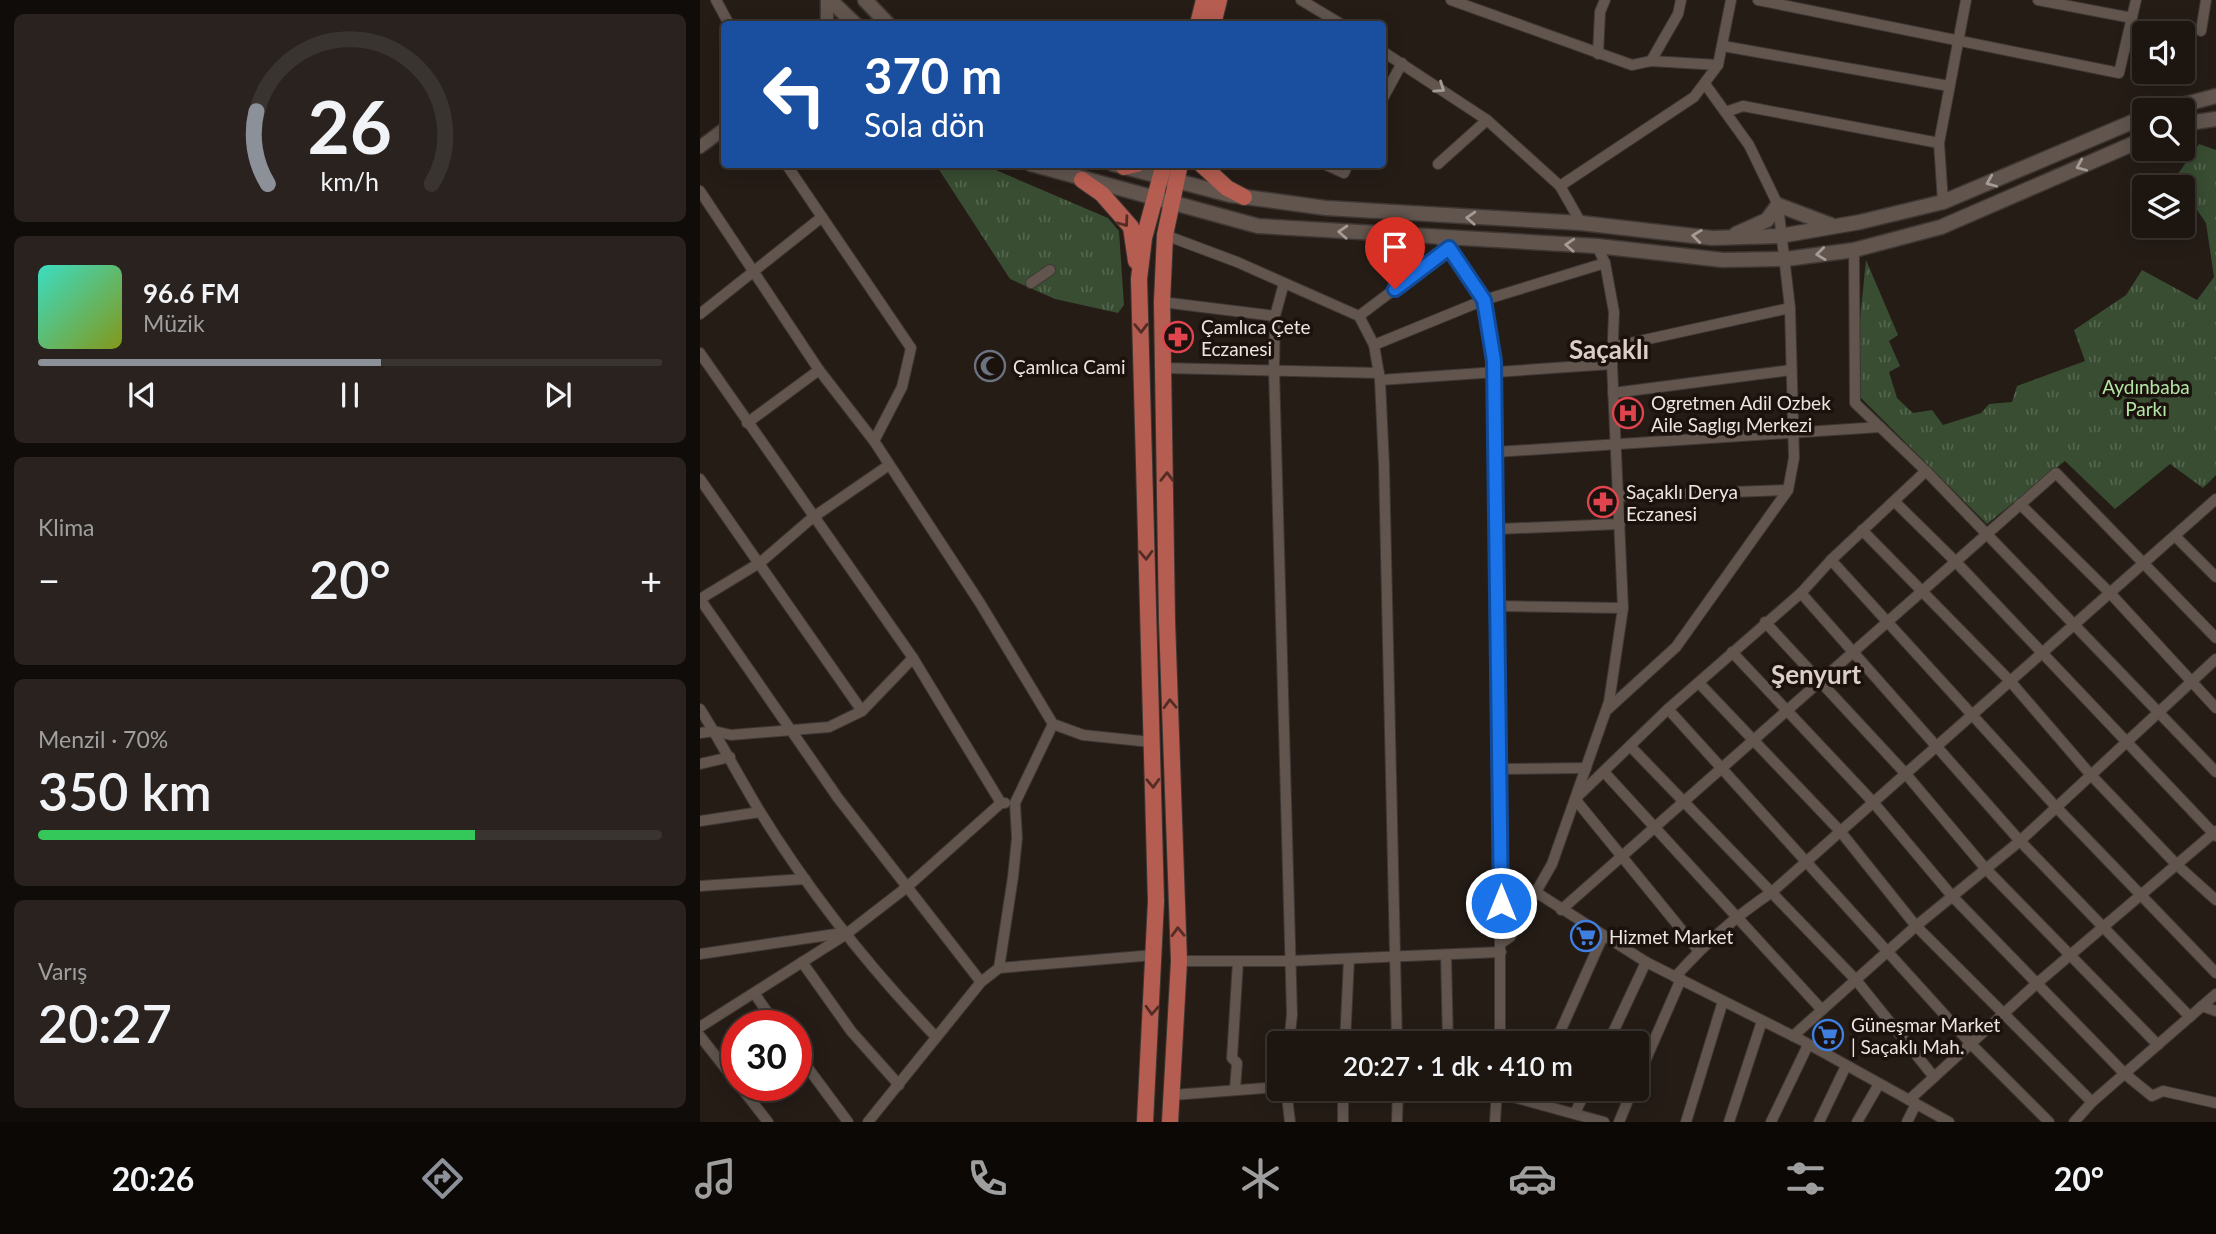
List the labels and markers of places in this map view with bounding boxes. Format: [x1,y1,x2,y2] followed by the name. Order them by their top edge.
[1365,217,1425,289] pin
[1201,315,1310,360] place label: Çamlıca Çete Eczanesi
[1161,320,1195,354] pharmacy icon: Çamlıca Çete Eczanesi
[973,349,1007,383] mosque icon: Çamlıca Cami
[1013,355,1126,378] place label: Çamlıca Cami
[1651,391,1831,436] place label: Ogretmen Adil Ozbek Aile Saglıgı Merkezi
[1611,396,1645,430] hospital icon: Ogretmen Adil Ozbek Aile Saglıgı Merkezi
[1626,480,1738,525] place label: Saçaklı Derya Eczanesi
[1586,485,1620,519] pharmacy icon: Saçaklı Derya Eczanesi
[1569,919,1603,953] supermarket icon: Hizmet Market
[1609,925,1734,948] place label: Hizmet Market
[1851,1013,2000,1058] place label: Güneşmar Market | Saçaklı Mah.
[1811,1018,1845,1052] supermarket icon: Güneşmar Market | Saçaklı Mah.

